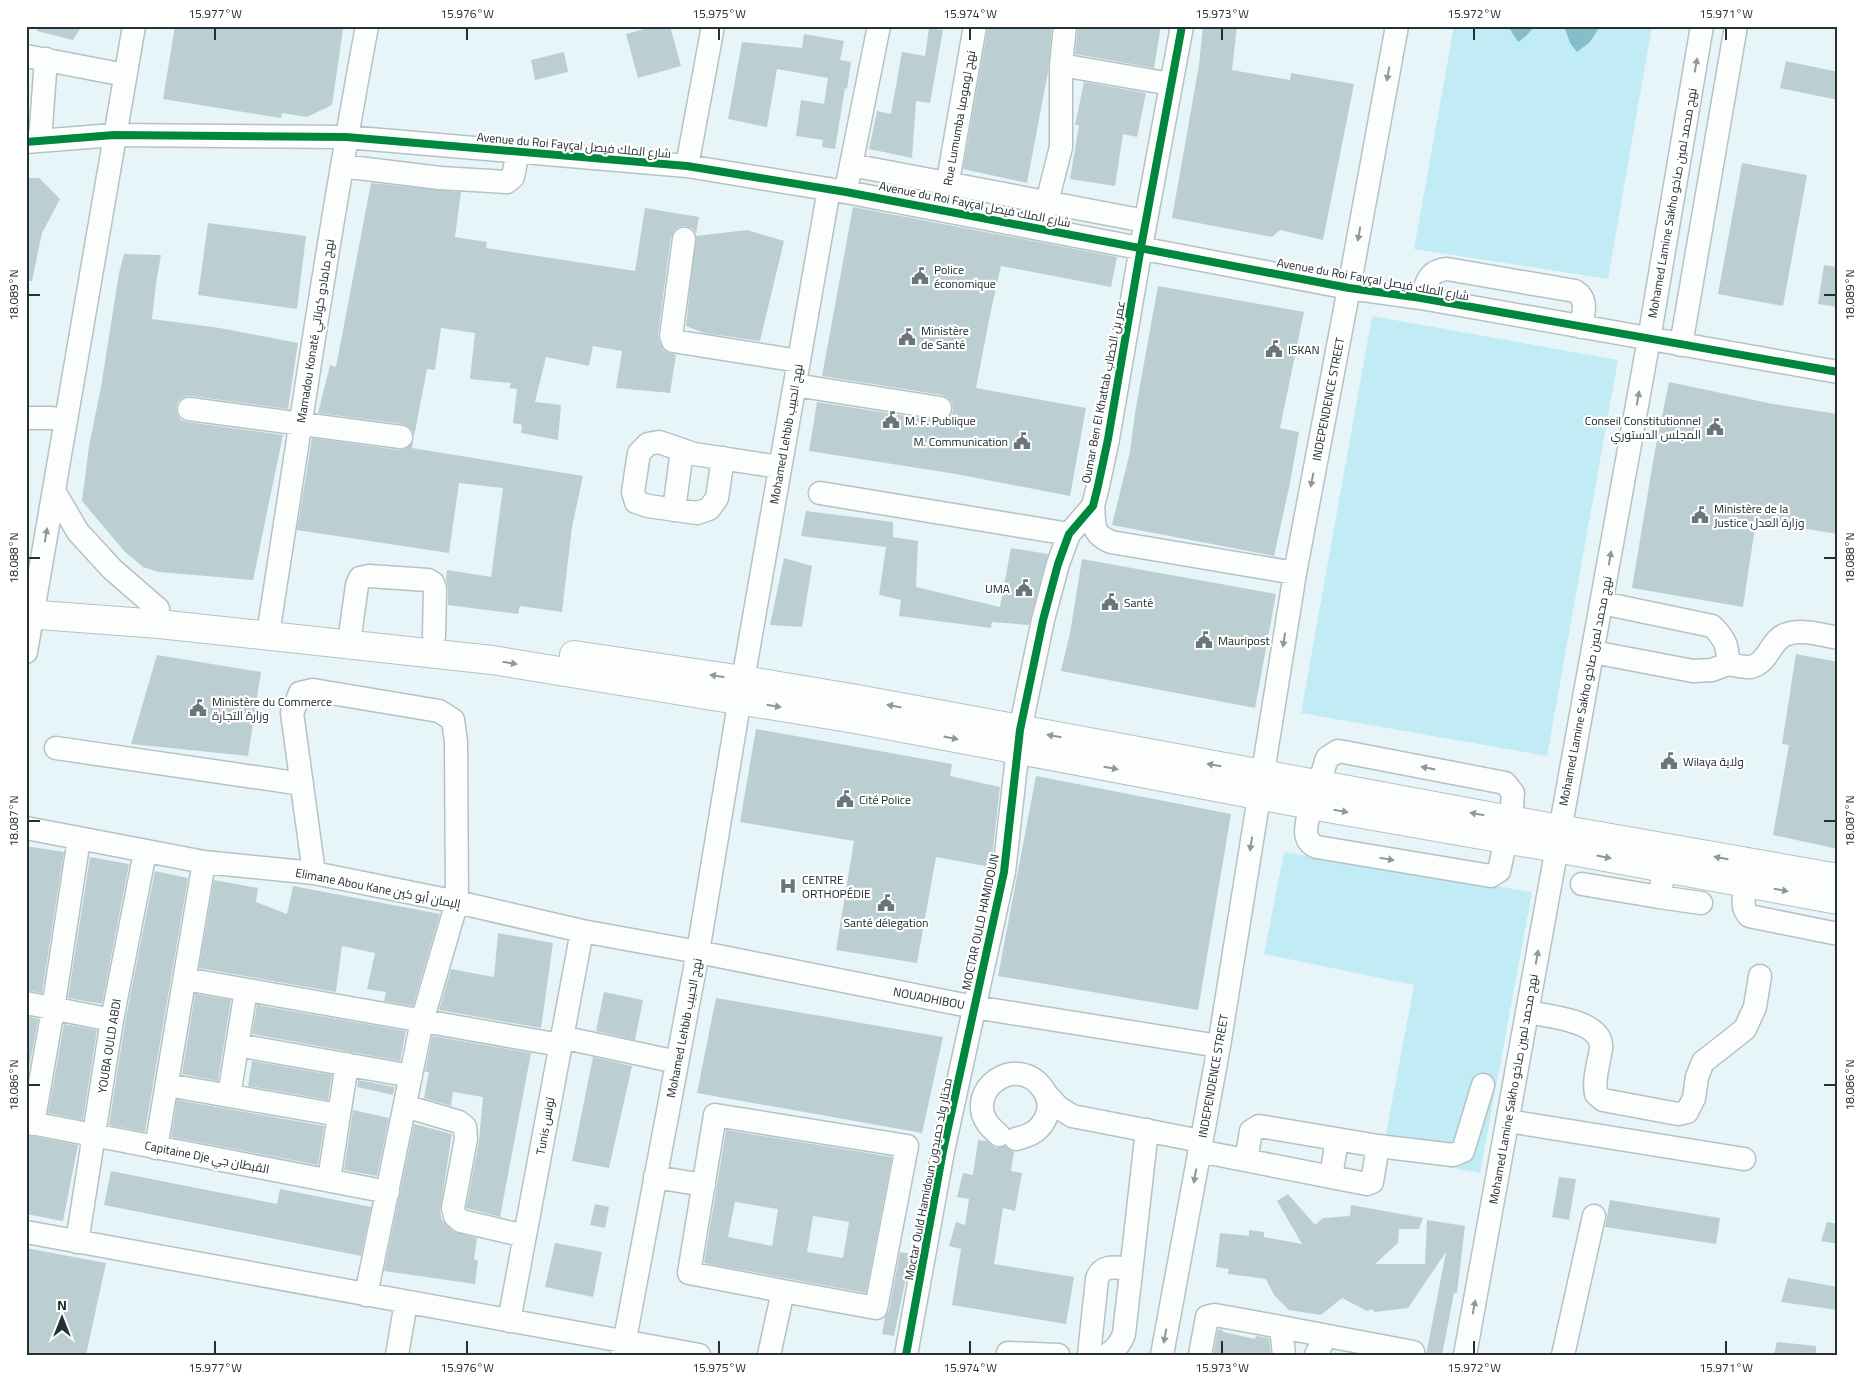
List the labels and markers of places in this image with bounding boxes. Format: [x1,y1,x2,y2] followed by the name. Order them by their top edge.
[934,258,996,295] place label: Police économique
[910,266,930,286] public building icon: Police économique
[921,319,969,356] place label: Ministère de Santé
[897,327,917,347] public building icon: Ministère de Santé
[1288,338,1320,361] place label: ISKAN
[1264,339,1284,359] public building icon: ISKAN
[905,409,976,432] place label: M. F. Publique
[1585,409,1701,446] place label: Conseil Constitutionnel المجلس الدستوري
[881,410,901,430] public building icon: M. F. Publique
[1705,417,1725,437] public building icon: Conseil Constitutionnel المجلس الدستوري
[913,430,1008,453] place label: M. Communication
[1012,431,1032,451] public building icon: M. Communication
[1714,497,1804,534] place label: Ministère de la Justice وزارة العدل
[1690,505,1710,525] public building icon: Ministère de la Justice وزارة العدل
[985,577,1010,600] place label: UMA
[1014,578,1034,598] public building icon: UMA
[1124,591,1153,614] place label: Santé
[1100,592,1120,612] public building icon: Santé
[1218,629,1271,652] place label: Mauripost
[1194,630,1214,650] public building icon: Mauripost
[212,690,332,727] place label: Ministère du Commerce وزارة التجارة
[188,698,208,718] public building icon: Ministère du Commerce وزارة التجارة
[1683,750,1744,773] place label: Wilaya ولاية
[1659,751,1679,771] public building icon: Wilaya ولاية
[859,788,911,811] place label: Cité Police
[835,789,855,809] public building icon: Cité Police
[802,868,871,905] place label: CENTRE ORTHOPÉDIE
[778,876,798,896] hospital icon: CENTRE ORTHOPÉDIE
[876,893,896,913] public building icon: Santé délegation
[844,911,928,934] place label: Santé délegation

